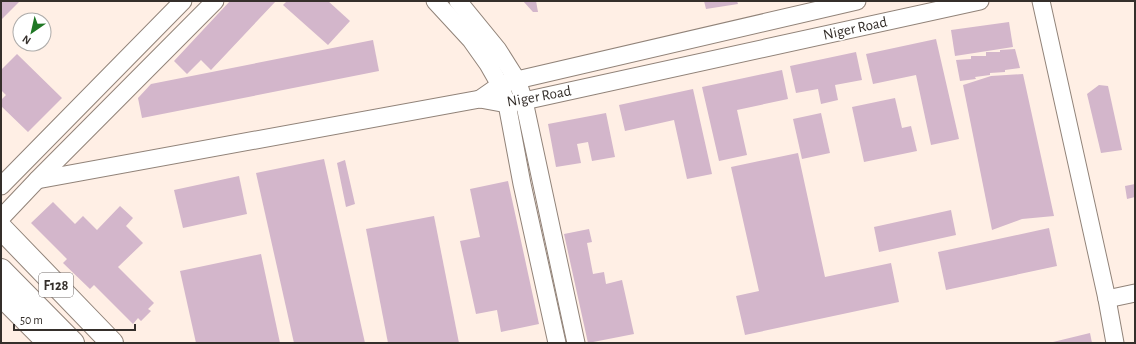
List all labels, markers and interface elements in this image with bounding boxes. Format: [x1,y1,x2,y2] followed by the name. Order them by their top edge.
[12,12,52,52] north arrow
[822,14,889,43] street label: Niger Road
[20,33,33,47] text: N
[506,83,573,110] street label: Niger Road
[39,273,73,297] road number: F128
[14,306,135,332] scale bar
[20,314,43,326] text: 50 m

